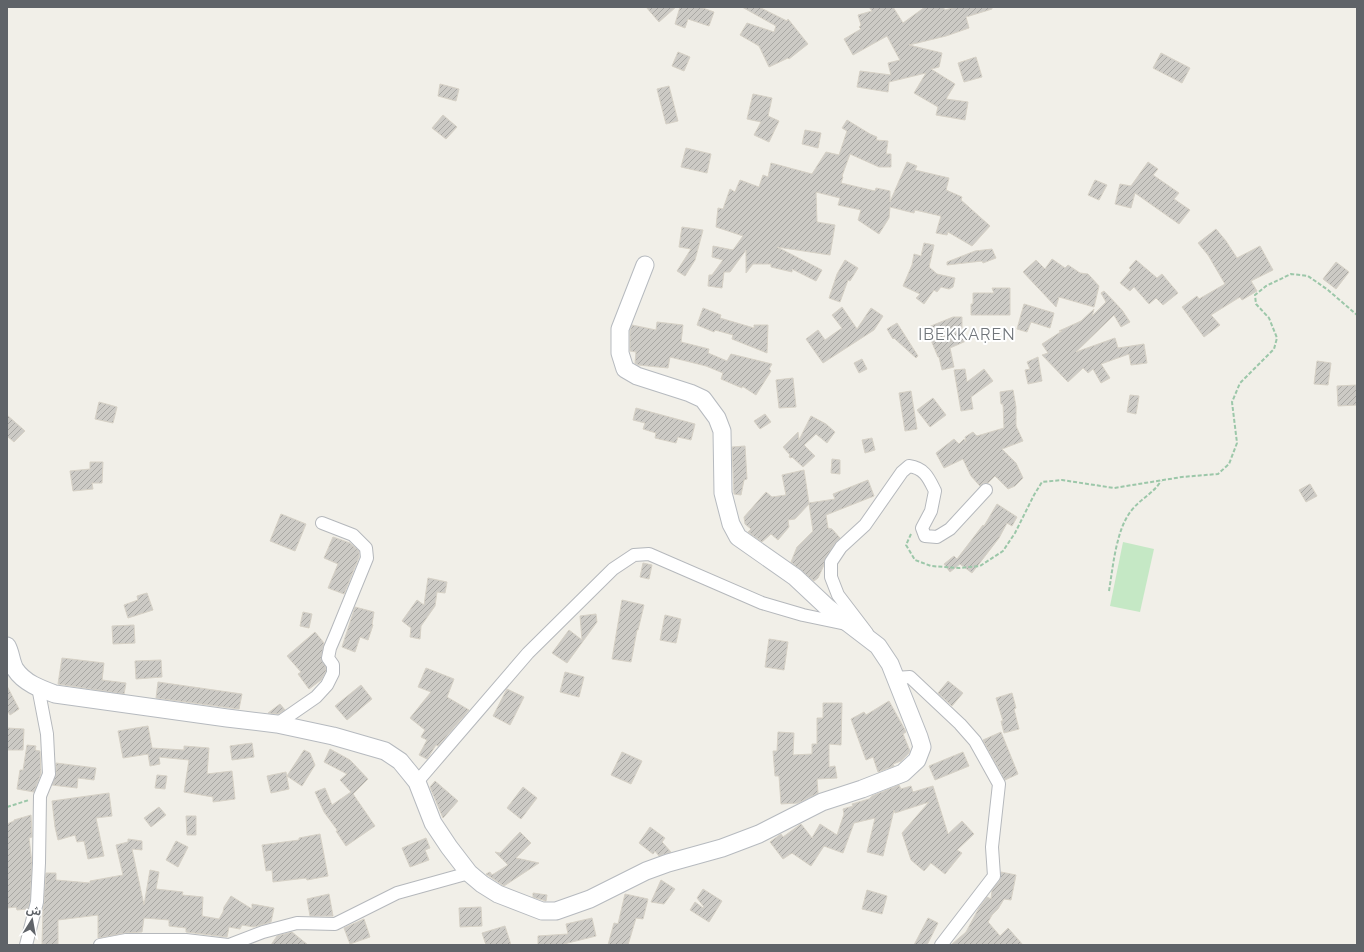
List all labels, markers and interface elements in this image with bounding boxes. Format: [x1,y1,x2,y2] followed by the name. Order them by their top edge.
[918,325,1016,344] district label: IBEKKAṚEN
[12,900,52,940] north arrow
[25,903,42,918] text: ش

